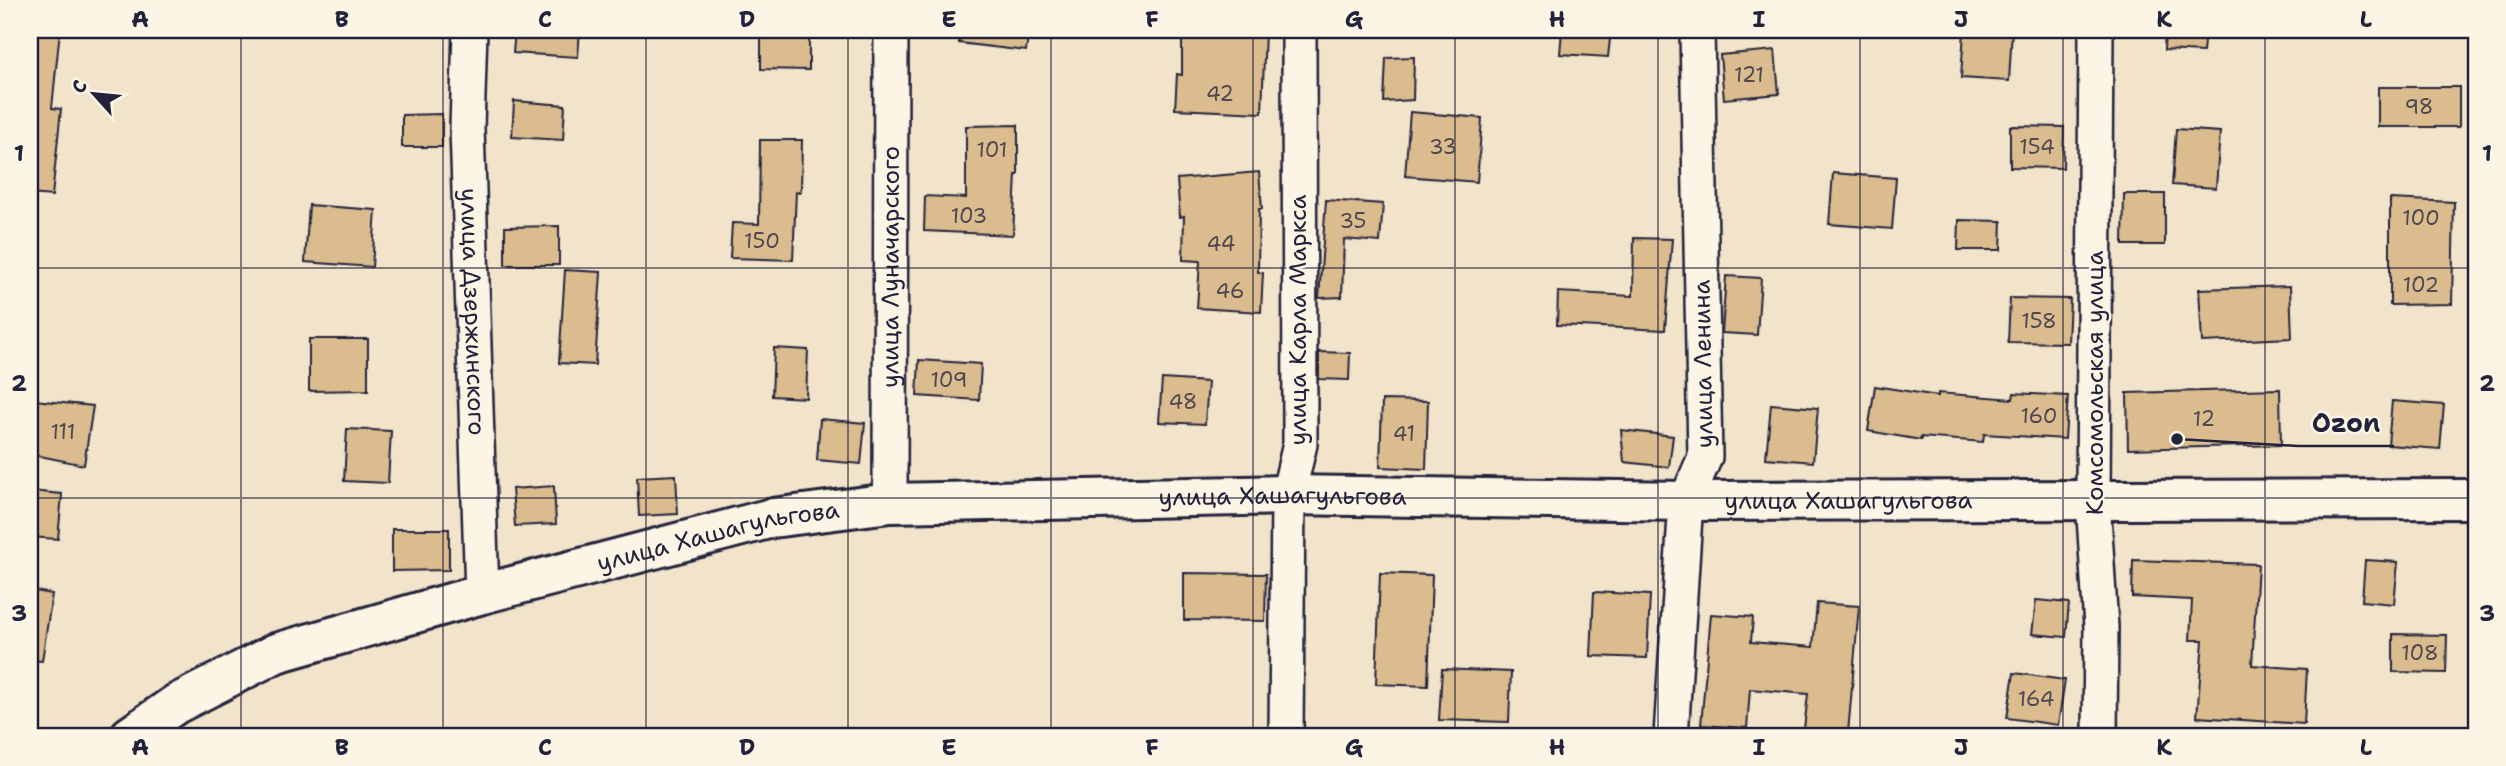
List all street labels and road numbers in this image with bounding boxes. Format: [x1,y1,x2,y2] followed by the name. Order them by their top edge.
[874,146,907,388] street label: улица Луначарского
[453,188,493,436] street label: улица Дзержинского
[1282,194,1314,445] street label: улица Карла Маркса
[2079,251,2111,515] street label: Комсомольская улица
[1686,279,1720,449] street label: улица Ленина
[1158,479,1407,514] street label: улица Хашагульгова
[1725,484,1973,517] street label: улица Хашагульгова
[593,494,841,579] street label: улица Хашагульгова

